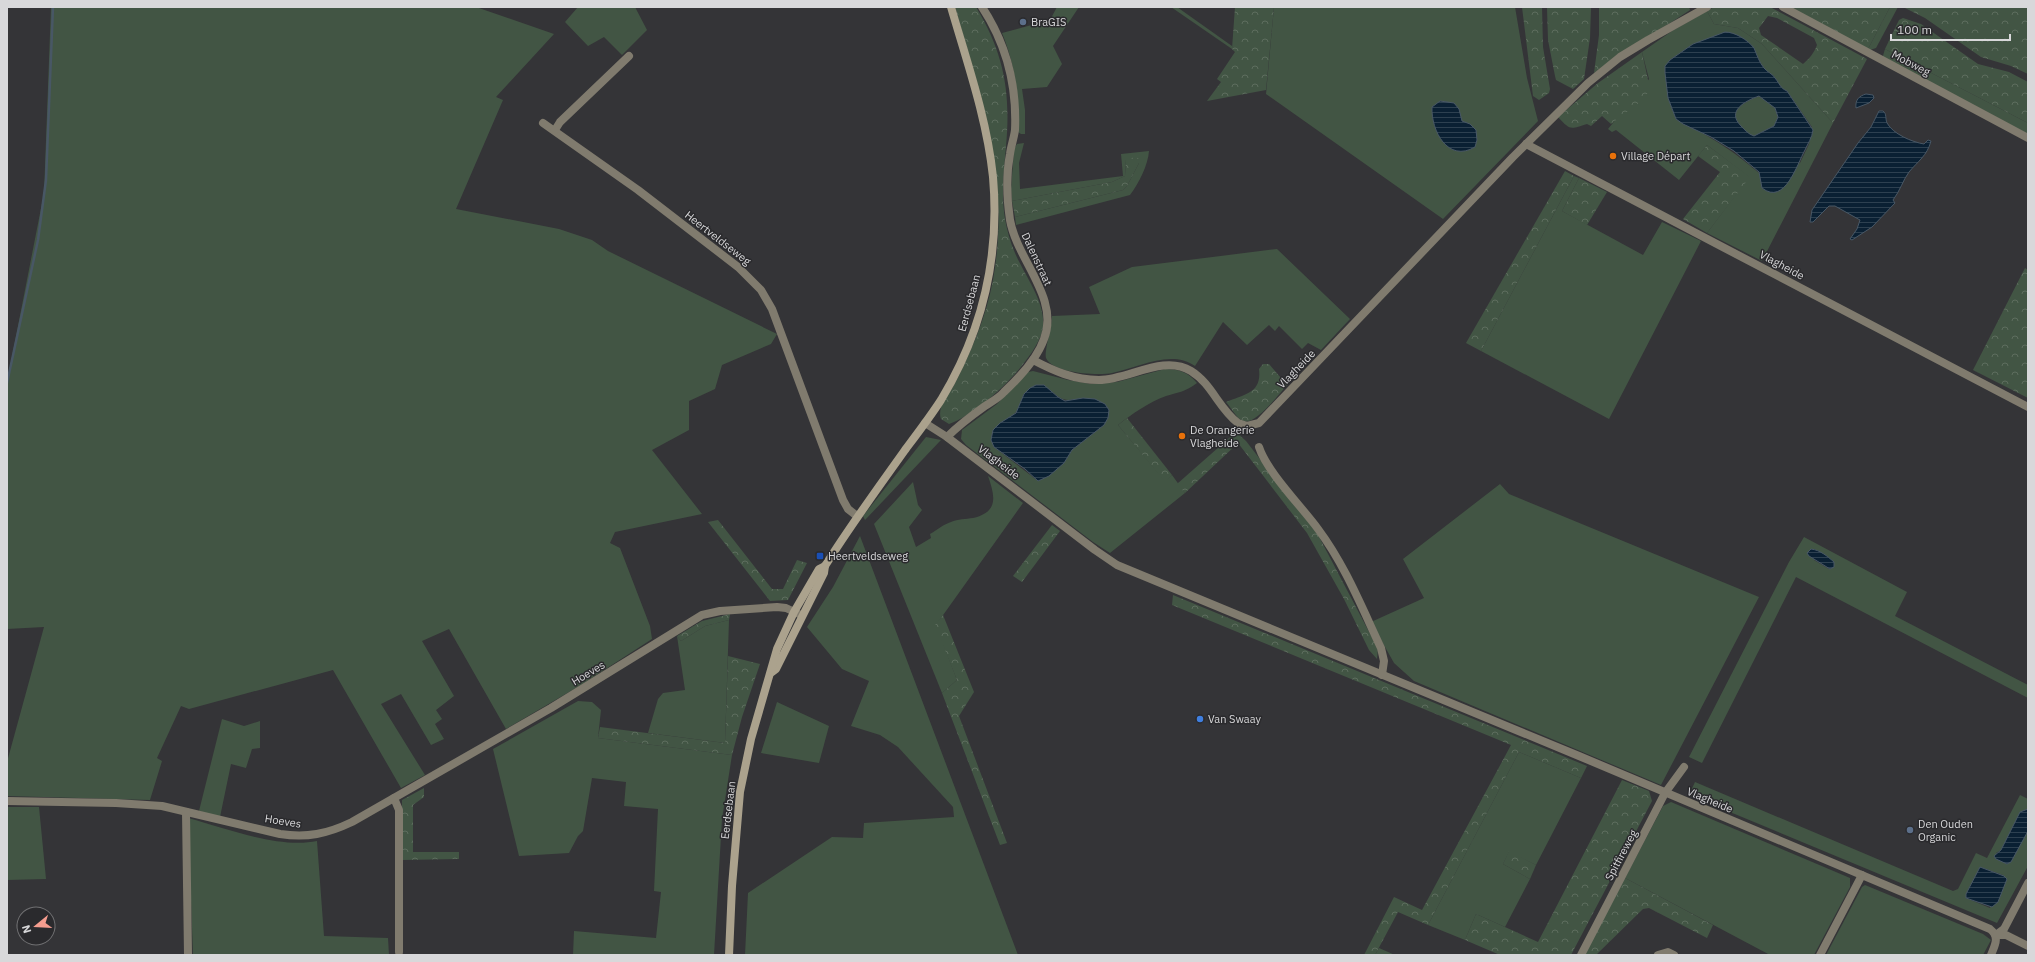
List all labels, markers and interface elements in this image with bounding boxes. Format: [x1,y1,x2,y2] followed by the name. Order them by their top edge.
[1031,15,1067,29] place label: BraGIS
[1891,16,2010,42] scale bar
[1018,17,1028,27] marker: BraGIS
[1897,22,1932,37] text: 100 m
[1889,47,1933,79] street label: Mobweg
[1621,149,1690,163] place label: Village Départ
[1608,151,1618,161] marker: Village Départ
[682,208,754,268] street label: Heertveldseweg
[1019,230,1056,288] street label: Dalenstraat
[1757,247,1807,283] street label: Vlagheide
[955,273,983,333] street label: Eerdsebaan
[1274,347,1318,391] street label: Vlagheide
[1190,423,1255,450] place label: De Orangerie Vlagheide
[1177,431,1187,441] marker: De Orangerie Vlagheide
[975,442,1023,482] street label: Vlagheide
[828,549,908,563] place label: Heertveldseweg
[815,551,825,561] marker: Heertveldseweg
[569,658,607,688] street label: Hoeves
[1208,712,1262,726] place label: Van Swaay
[1195,714,1205,724] marker: Van Swaay
[717,780,739,840] street label: Eerdsebaan
[1685,784,1735,816] street label: Vlagheide
[264,811,302,831] street label: Hoeves
[1918,817,1973,844] place label: Den Ouden Organic
[1905,825,1915,835] marker: Den Ouden Organic
[1602,827,1640,883] street label: Spitfireweg
[16,906,56,946] north arrow
[19,923,34,935] text: N

